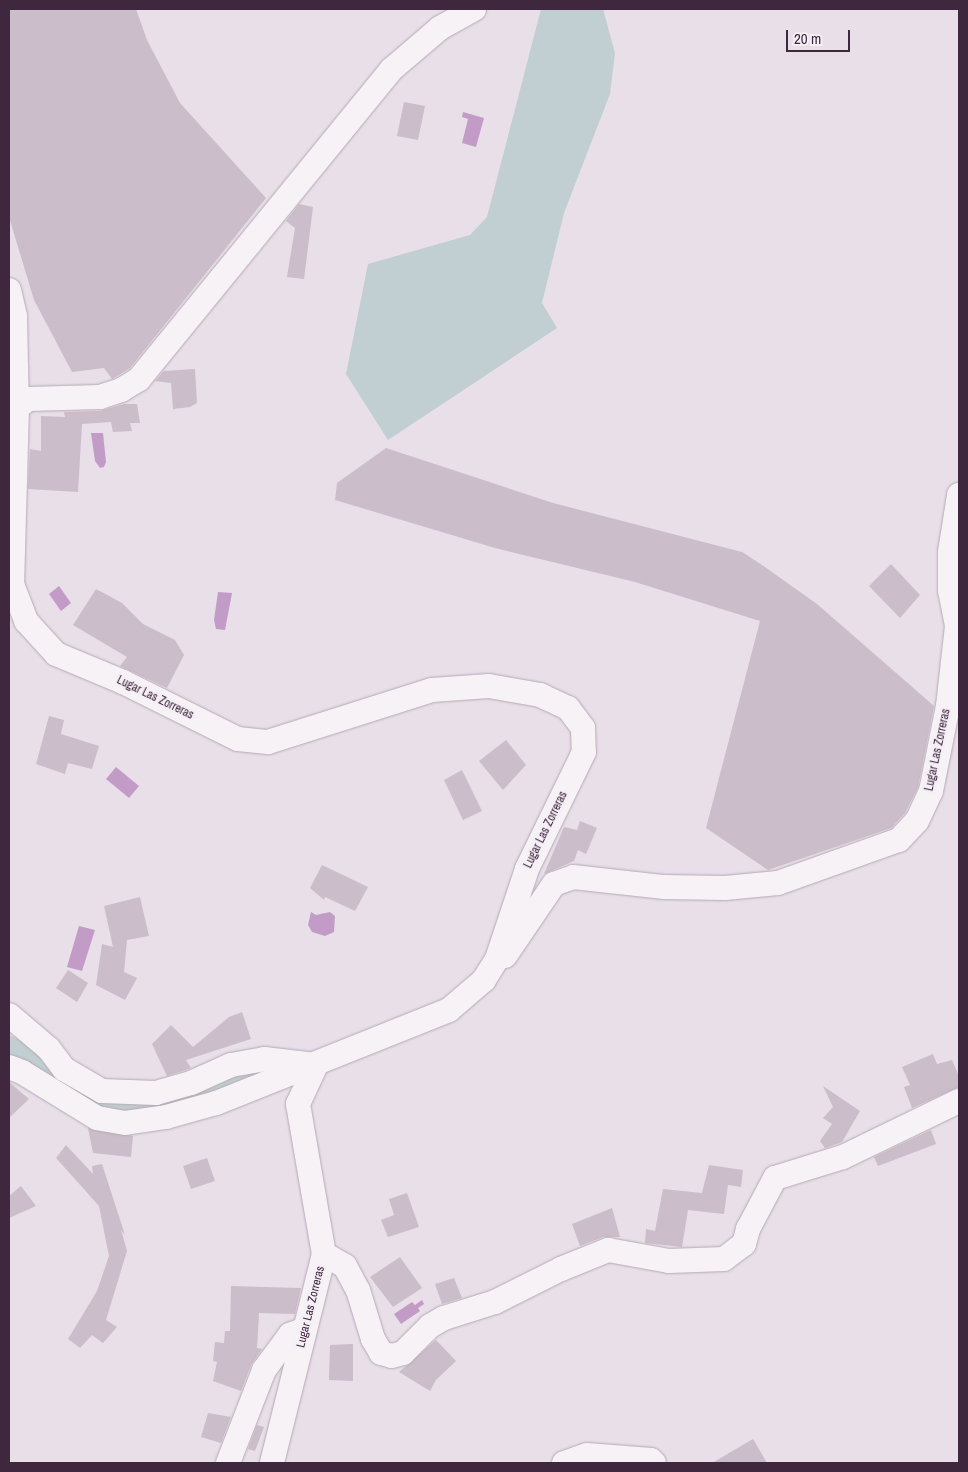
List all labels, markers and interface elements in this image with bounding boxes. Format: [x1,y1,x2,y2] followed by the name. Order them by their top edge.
[788,20,852,52] scale bar
[794,28,821,49] text: 20 m
[114,673,196,723] street label: Lugar Las Zorreras
[922,708,954,792] street label: Lugar Las Zorreras
[521,789,571,871] street label: Lugar Las Zorreras
[294,1265,328,1349] street label: Lugar Las Zorreras

